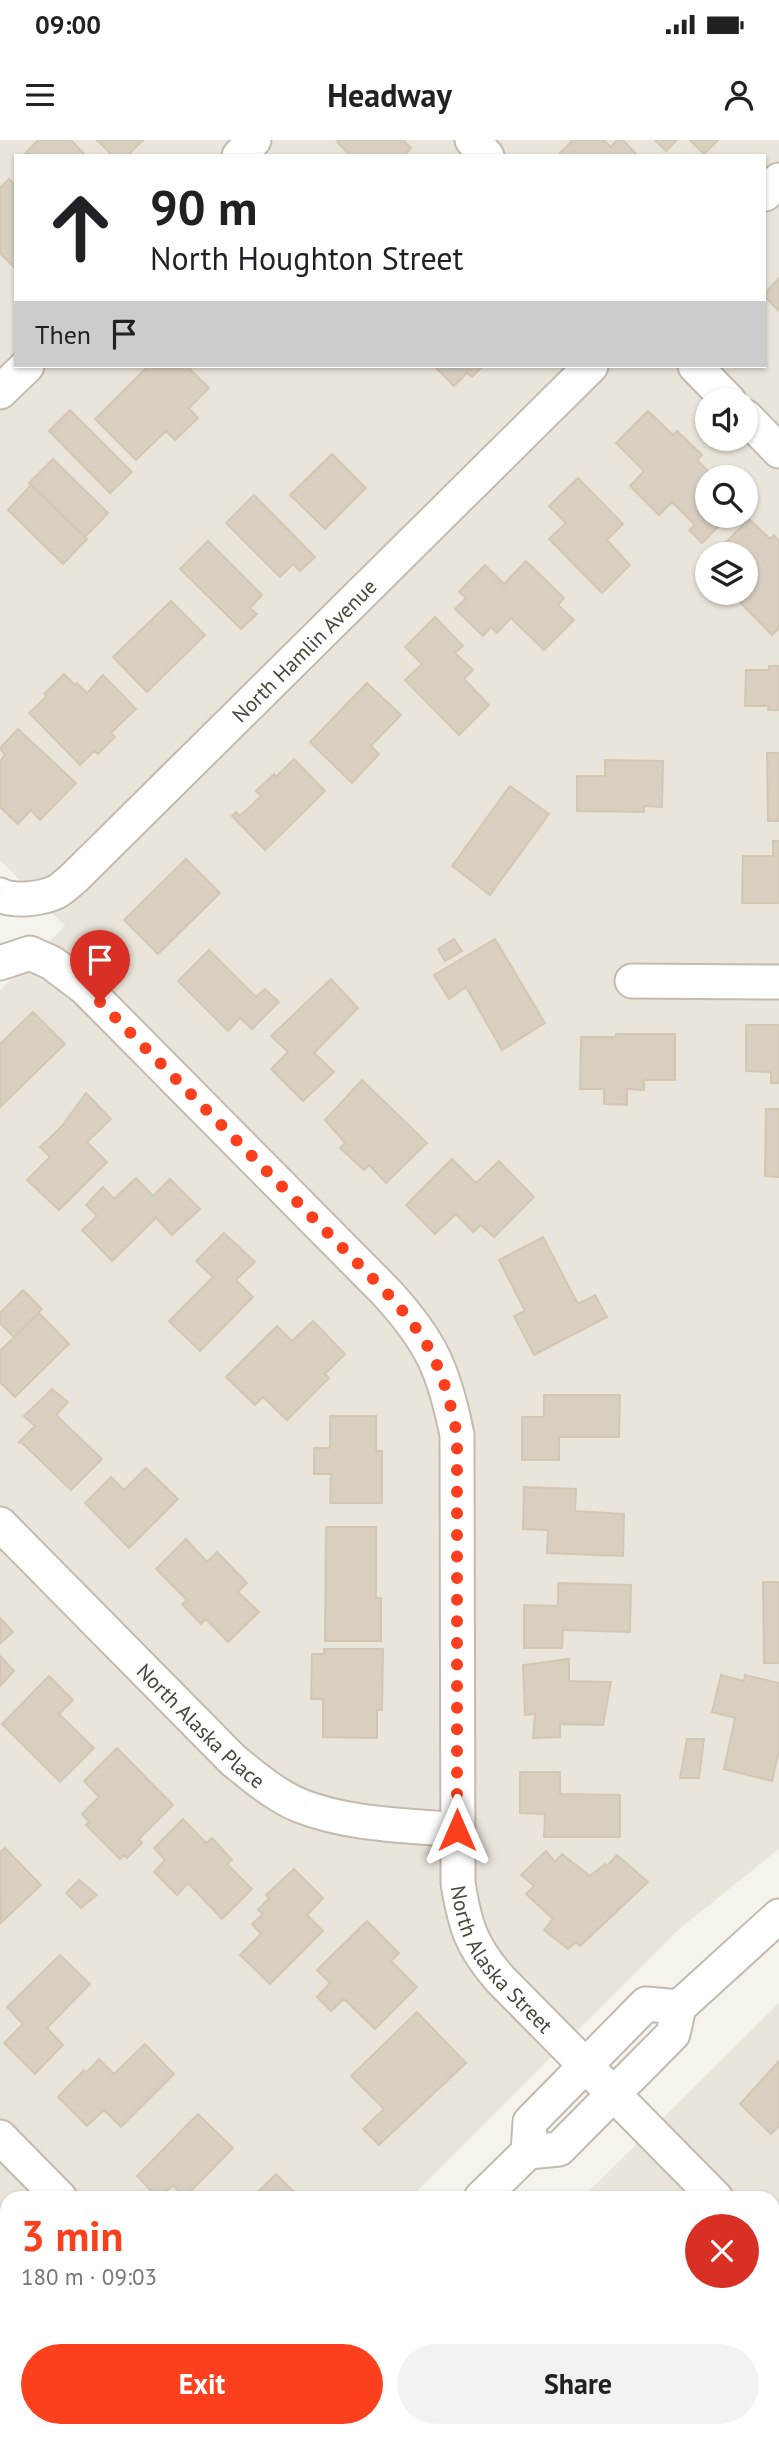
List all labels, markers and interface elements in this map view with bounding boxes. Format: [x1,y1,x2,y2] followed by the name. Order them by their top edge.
[35,8,101,41] text: 09:00
[327,74,452,116] text: Headway
[21,76,59,114] icon: menu
[720,76,758,114] icon: person
[150,175,257,239] text: 90 m
[35,182,126,273] icon: ahead
[150,237,463,279] text: North Houghton Street
[105,315,143,353] icon: arrive
[35,318,91,351] text: Then
[695,388,758,605] map controls
[695,388,758,451] button: sound
[695,465,758,528] button: search
[695,542,758,605] button: layers
[226,573,382,728] street label: North Hamlin Avenue
[70,930,130,1002] pin
[81,941,119,979] icon: arrive
[131,1657,271,1794] street label: North Alaska Place
[420,1793,494,1867] position arrow
[445,1883,559,2038] street label: North Alaska Street
[21,2208,123,2263] text: 3 min
[685,2214,759,2288] button: close
[21,2262,157,2291] text: 180 m · 09:03
[21,2344,383,2424] button: Exit
[397,2344,759,2424] button: Share

